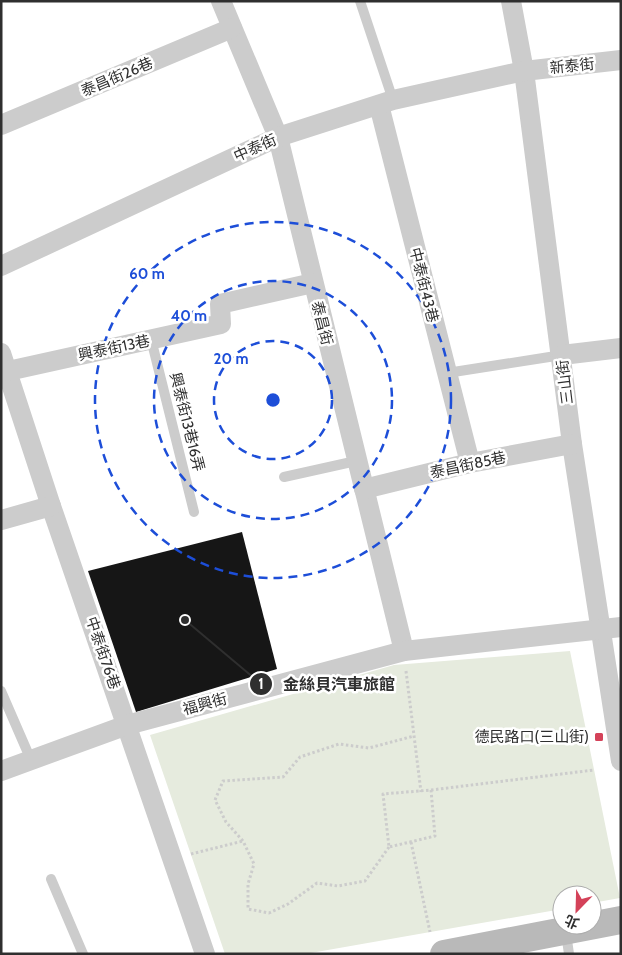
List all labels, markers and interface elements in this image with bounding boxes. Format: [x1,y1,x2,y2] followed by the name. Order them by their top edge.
[78,54,156,100] street label: 泰昌街26巷
[549,55,595,77] street label: 新泰街
[231,131,279,165] street label: 中泰街
[406,246,442,324] street label: 中泰街43巷
[129,265,165,283] text: 60 m
[308,299,336,347] street label: 泰昌街
[171,307,207,325] text: 40 m
[76,332,152,364] street label: 興泰街13巷
[214,350,248,368] text: 20 m
[553,359,577,405] street label: 三山街
[166,371,208,473] street label: 興泰街13巷16弄
[264,391,282,409] centre of rings
[428,448,508,482] street label: 泰昌街85巷
[82,614,124,692] street label: 中泰街76巷
[248,668,405,699] callout: 金絲貝汽車旅館
[258,675,264,693] text: 1
[283,675,395,694] text: 金絲貝汽車旅館
[181,689,229,719] street label: 福興街
[475,728,589,746] place label: 德民路口(三山街)
[593,731,605,743] marker: 德民路口(三山街)
[552,885,602,935] north arrow
[562,911,582,933] text: 北

